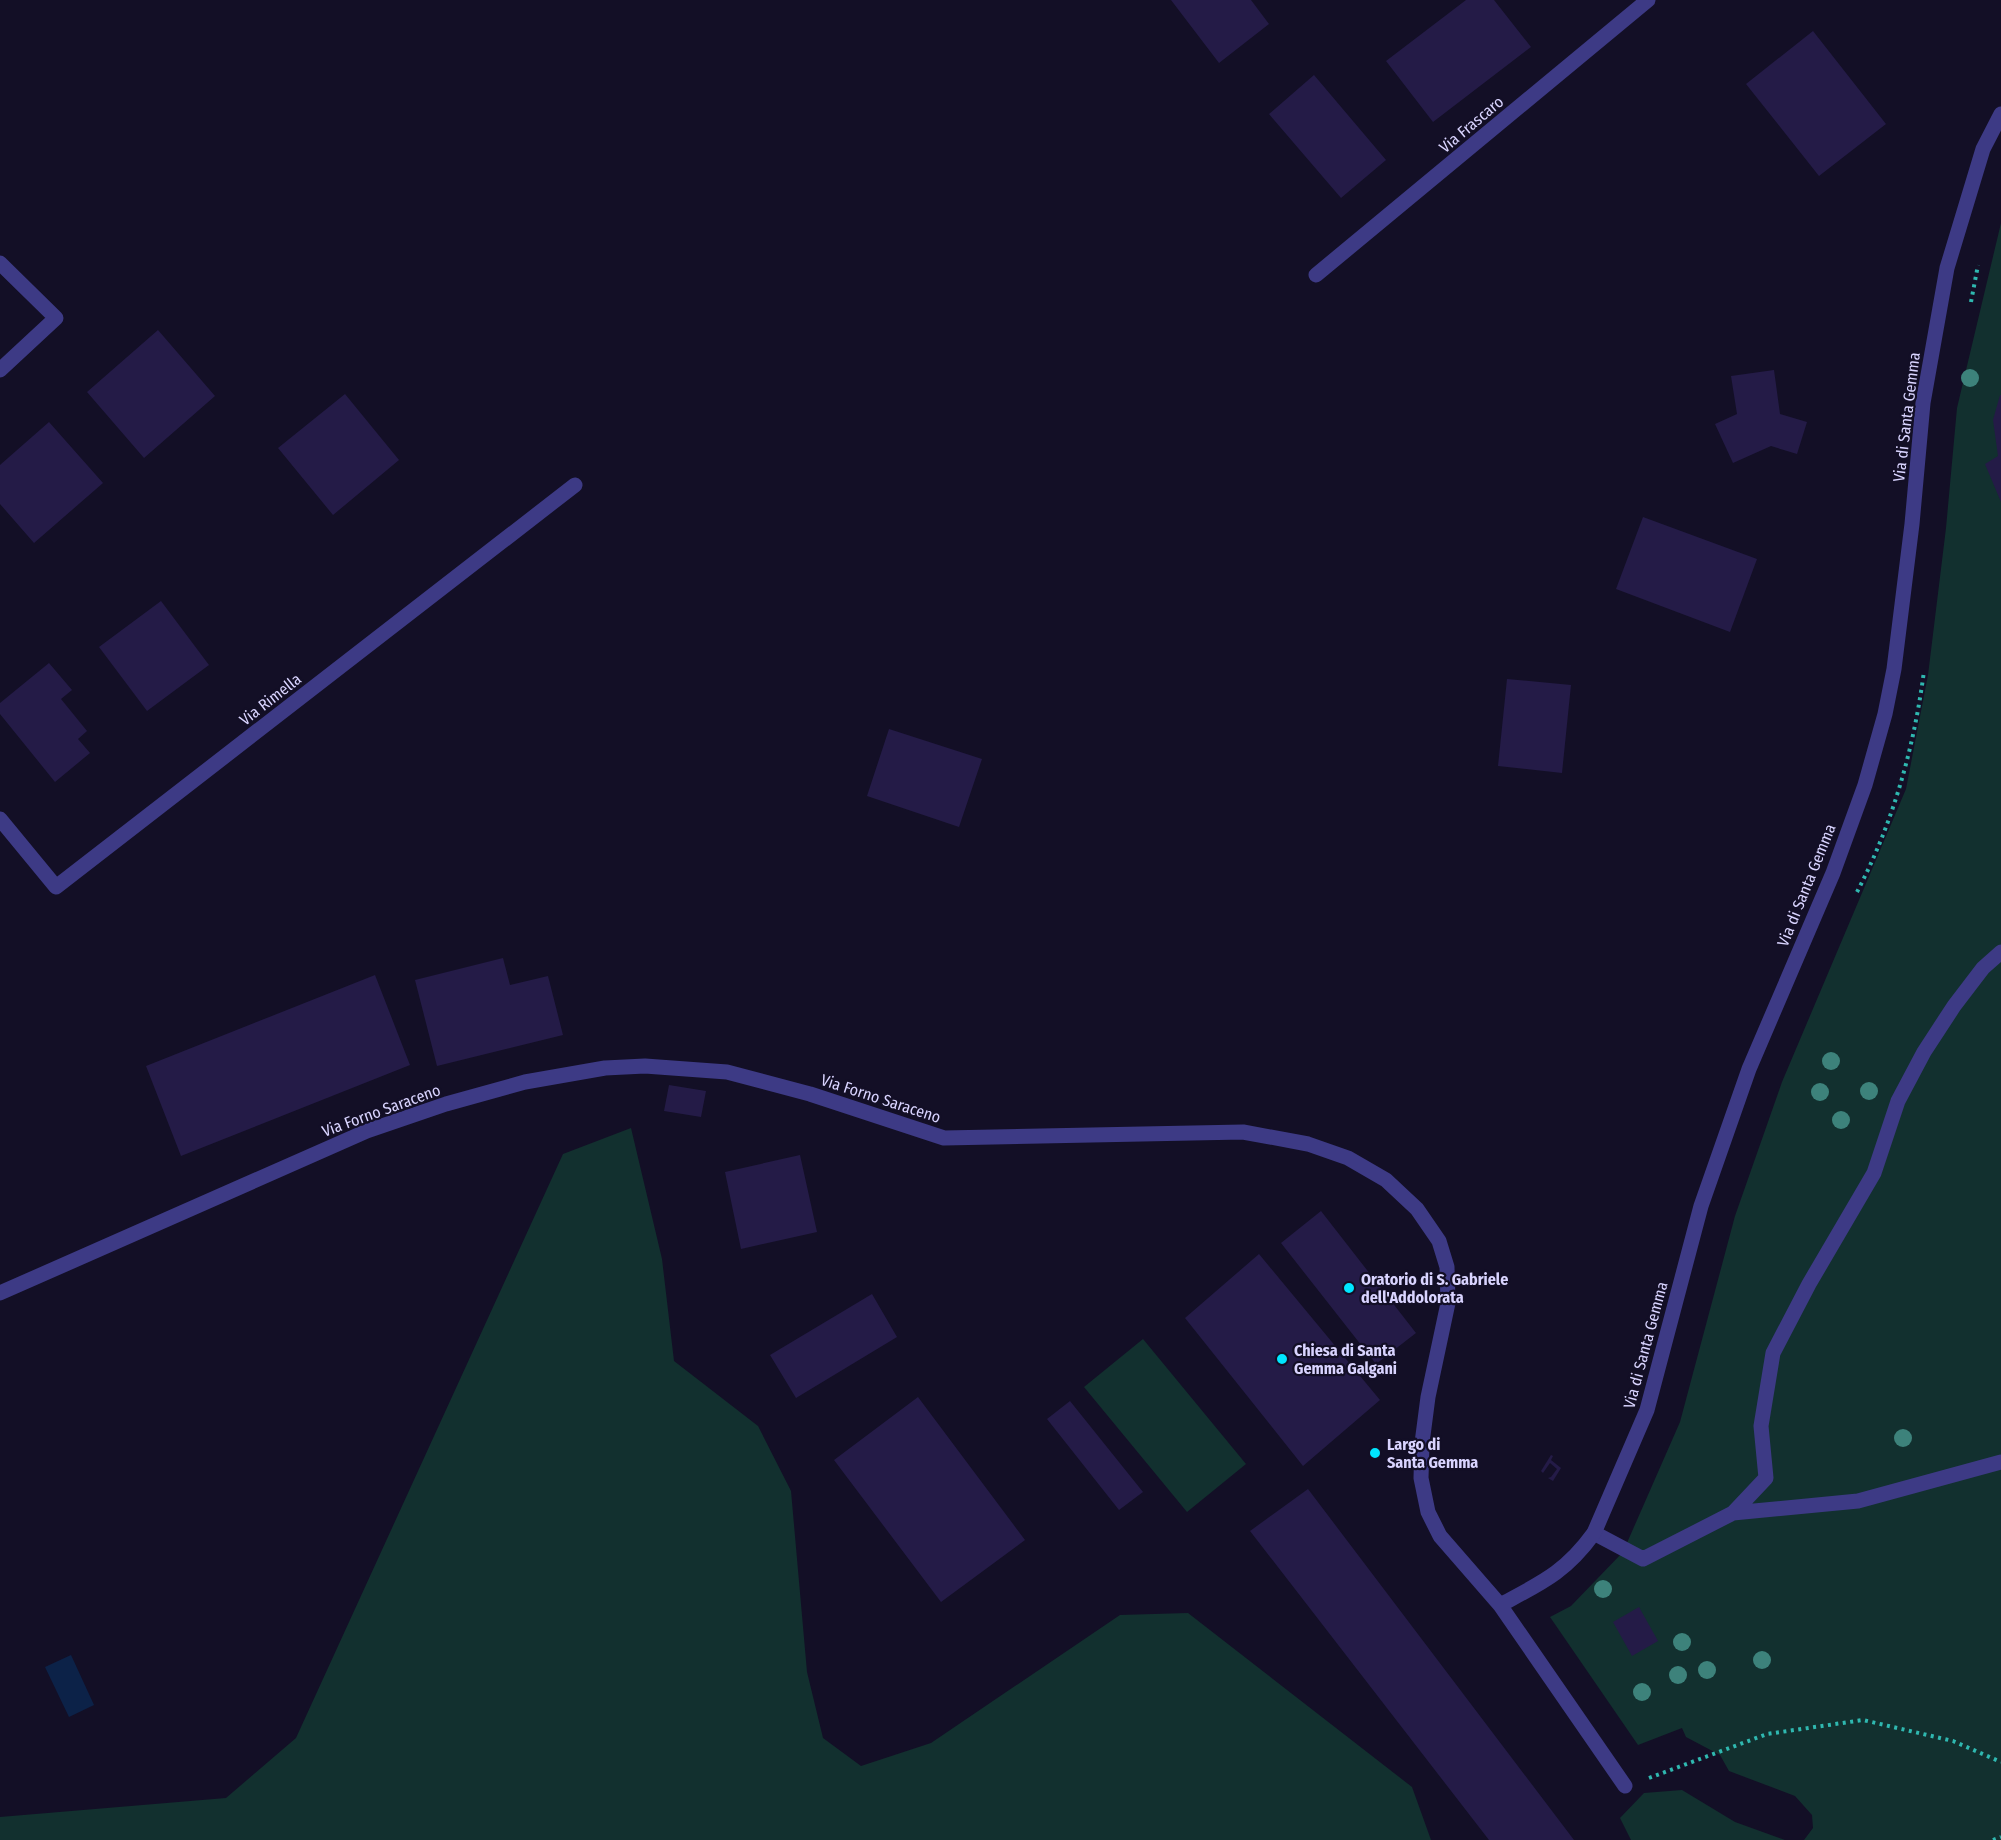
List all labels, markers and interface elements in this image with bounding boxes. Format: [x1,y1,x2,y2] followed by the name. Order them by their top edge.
[1435,92,1507,157] street label: Via Frascaro
[1889,351,1924,483] street label: Via di Santa Gemma
[236,669,305,729] street label: Via Rimella
[1773,821,1840,949] street label: Via di Santa Gemma
[819,1070,943,1127] street label: Via Forno Saraceno
[319,1080,443,1141] street label: Via Forno Saraceno
[1361,1270,1508,1307] place label: Oratorio di S. Gabriele dell'Addolorata
[1619,1279,1672,1411] street label: Via di Santa Gemma
[1342,1281,1356,1295] marker: Oratorio di S. Gabriele dell'Addolorata
[1294,1341,1397,1378] place label: Chiesa di Santa Gemma Galgani
[1275,1352,1289,1366] marker: Chiesa di Santa Gemma Galgani
[1387,1435,1478,1472] place label: Largo di Santa Gemma
[1368,1446,1382,1460] marker: Largo di Santa Gemma

